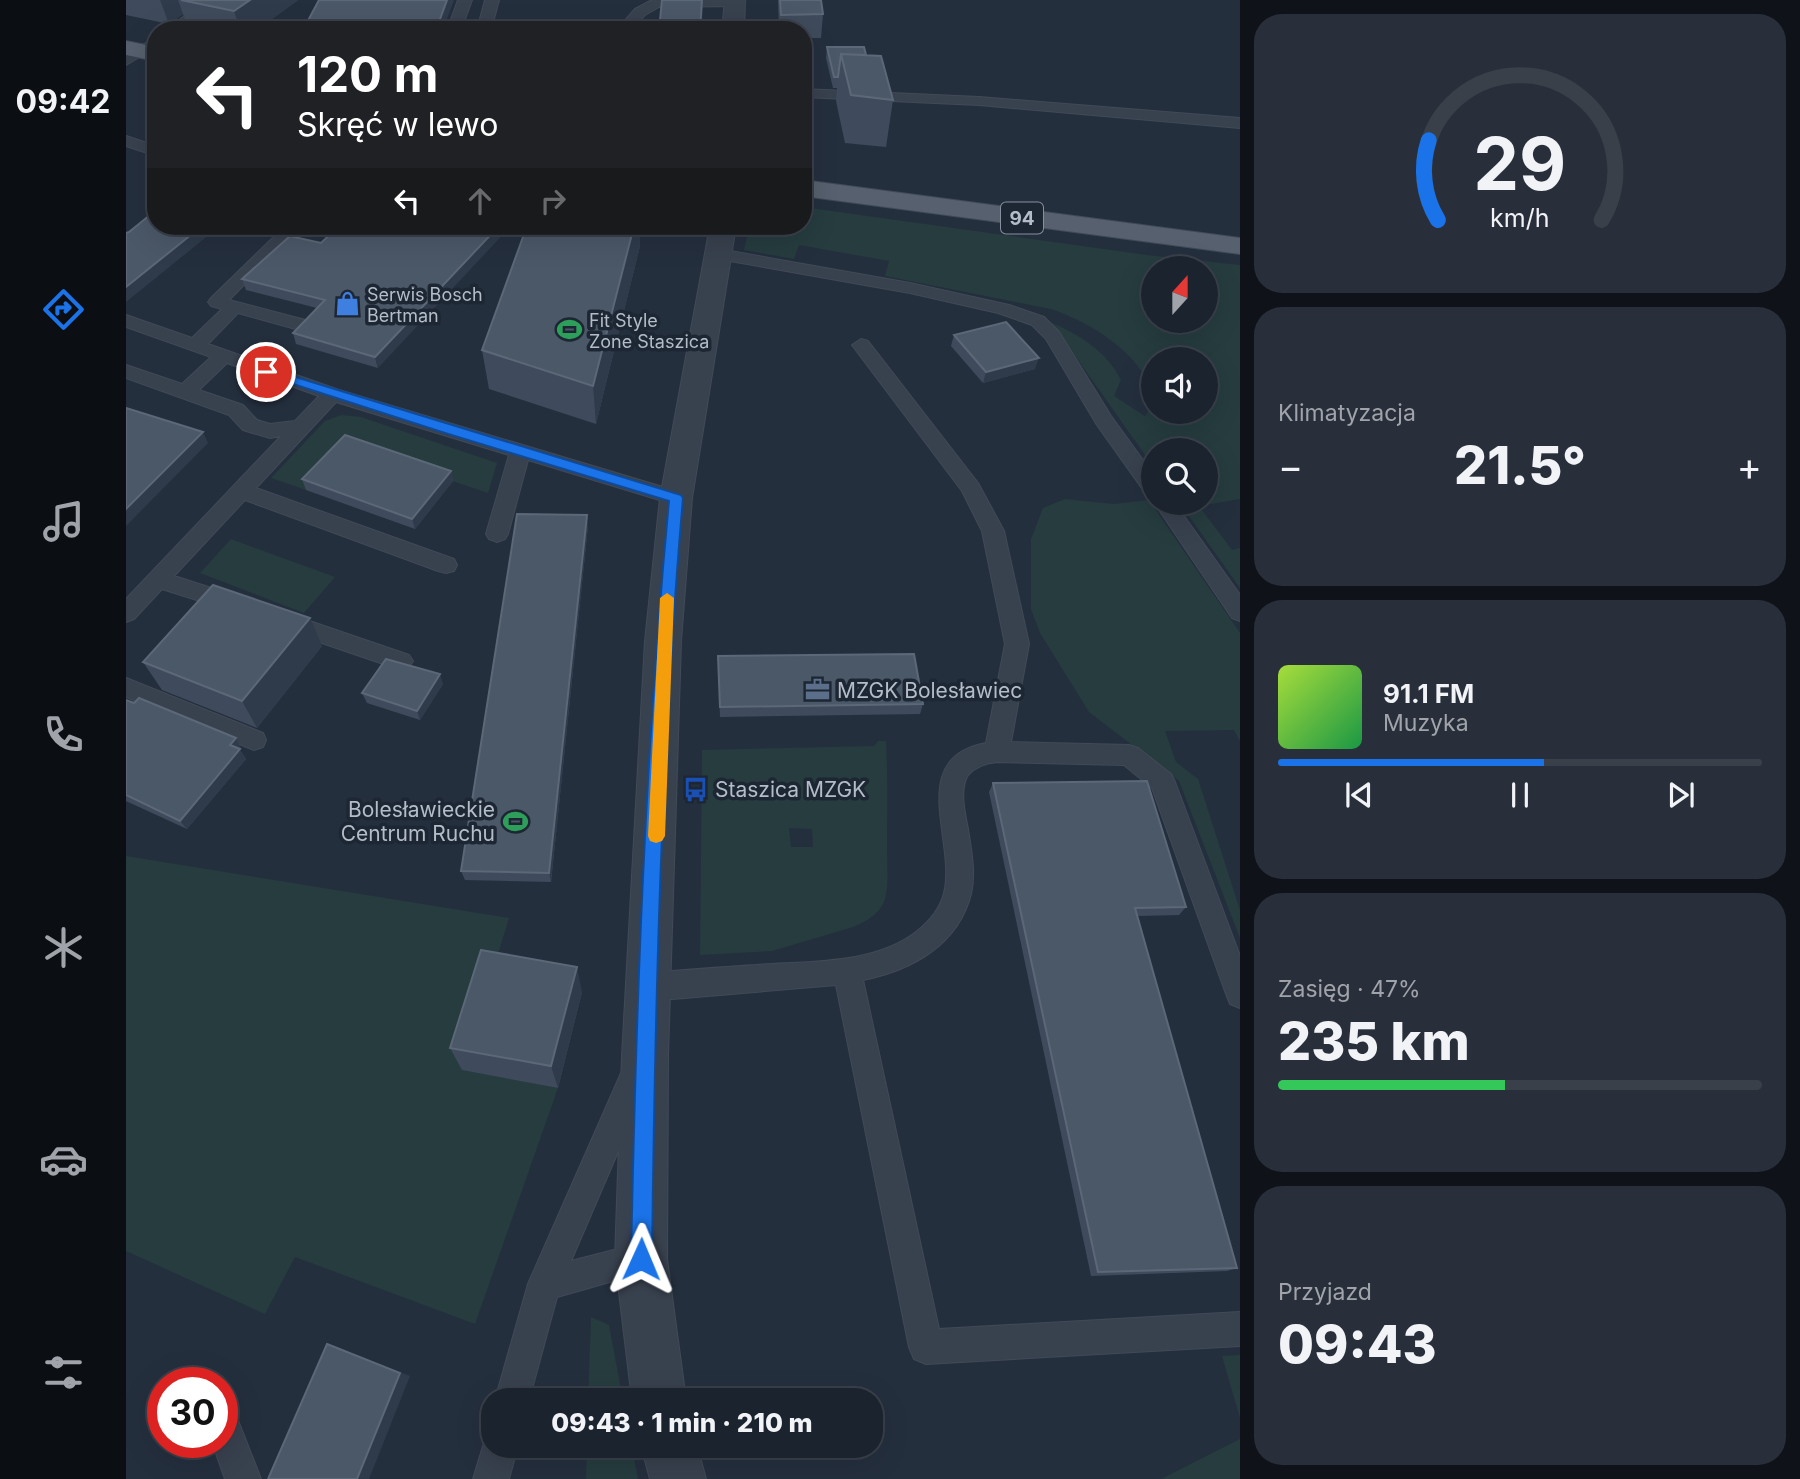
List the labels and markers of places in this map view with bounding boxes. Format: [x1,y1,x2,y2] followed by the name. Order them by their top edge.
[367,284,483,326] place label: Serwis Bosch Bertman
[333,290,361,318] shop icon: Serwis Bosch Bertman
[589,310,709,352] place label: Fit Style Zone Staszica
[555,316,583,344] sports icon: Fit Style Zone Staszica
[236,342,296,402] pin
[803,676,831,704] office icon: MZGK Bolesławiec
[837,678,1022,703] place label: MZGK Bolesławiec
[681,775,709,803] bus stop icon: Staszica MZGK
[715,777,866,802] place label: Staszica MZGK
[341,797,495,846] place label: Bolesławieckie Centrum Ruchu
[501,807,529,835] sports icon: Bolesławieckie Centrum Ruchu

